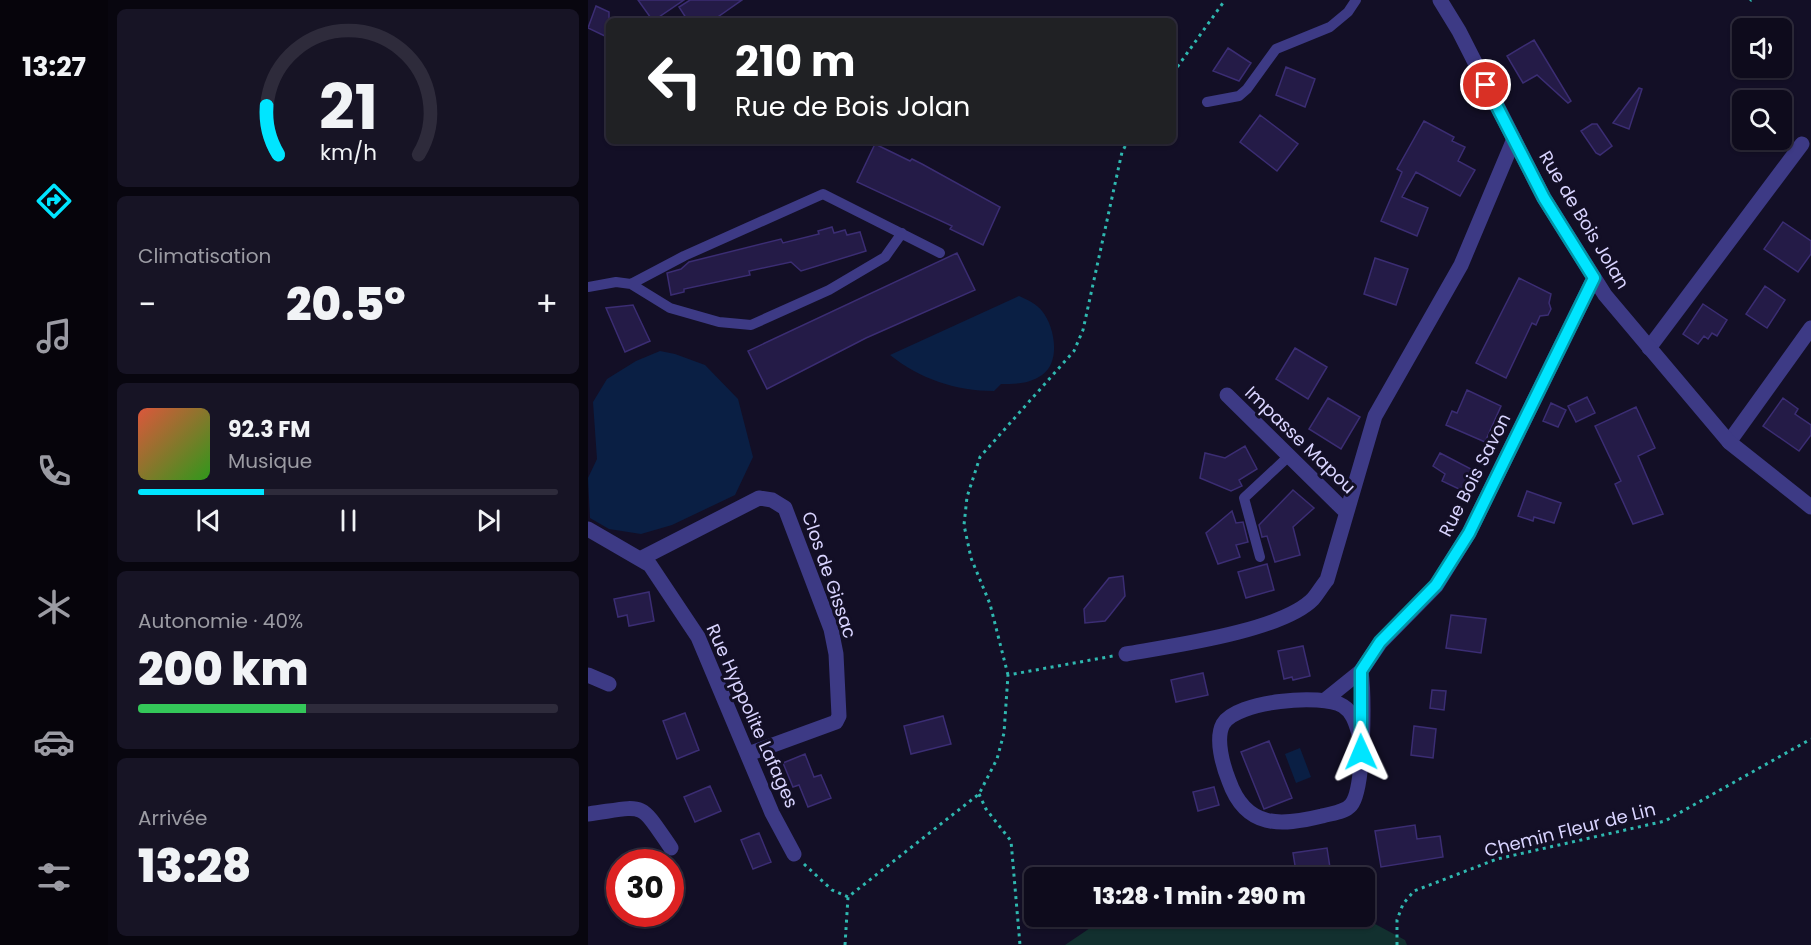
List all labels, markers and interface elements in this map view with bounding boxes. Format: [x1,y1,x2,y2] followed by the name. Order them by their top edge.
[1732,18,1792,150] map controls
[1732,18,1792,78] button: sound
[735,32,856,91] text: 210 m
[636,42,714,120] icon: left
[22,48,86,85] text: 13:27
[1460,59,1511,110] pin
[318,63,378,151] text: 21
[1469,68,1502,101] icon: arrive
[735,88,970,125] text: Rue de Bois Jolan
[1732,90,1792,150] button: search
[319,137,377,168] text: km/h
[1533,146,1636,293] street label: Rue de Bois Jolan
[33,180,75,222] icon: directions
[138,242,271,270] text: Climatisation
[286,273,406,336] text: 20.5°
[138,281,156,328] text: −
[535,281,558,328] text: +
[33,315,75,357] icon: music
[1240,380,1361,499] street label: Impasse Mapou
[1433,409,1516,541] street label: Rue Bois Savon
[228,414,311,445] text: 92.3 FM
[228,447,312,475] text: Musique
[33,450,75,492] icon: phone
[192,504,225,537] icon: previous
[332,504,365,537] icon: pause
[472,504,505,537] icon: next
[796,508,863,642] street label: Clos de Gissac
[33,586,75,628] icon: climate
[138,607,303,635] text: Autonomie · 40%
[701,620,804,812] street label: Rue Hyppolite Lafages
[138,638,308,701] text: 200 km
[1329,720,1393,784] position arrow
[33,721,75,763] icon: car
[1482,796,1658,863] street label: Chemin Fleur de Lin
[138,804,207,832] text: Arrivée
[138,835,251,898] text: 13:28
[606,849,684,927] speed limit sign: 30
[33,856,75,898] icon: filters
[1093,881,1306,912] text: 13:28 · 1 min · 290 m

